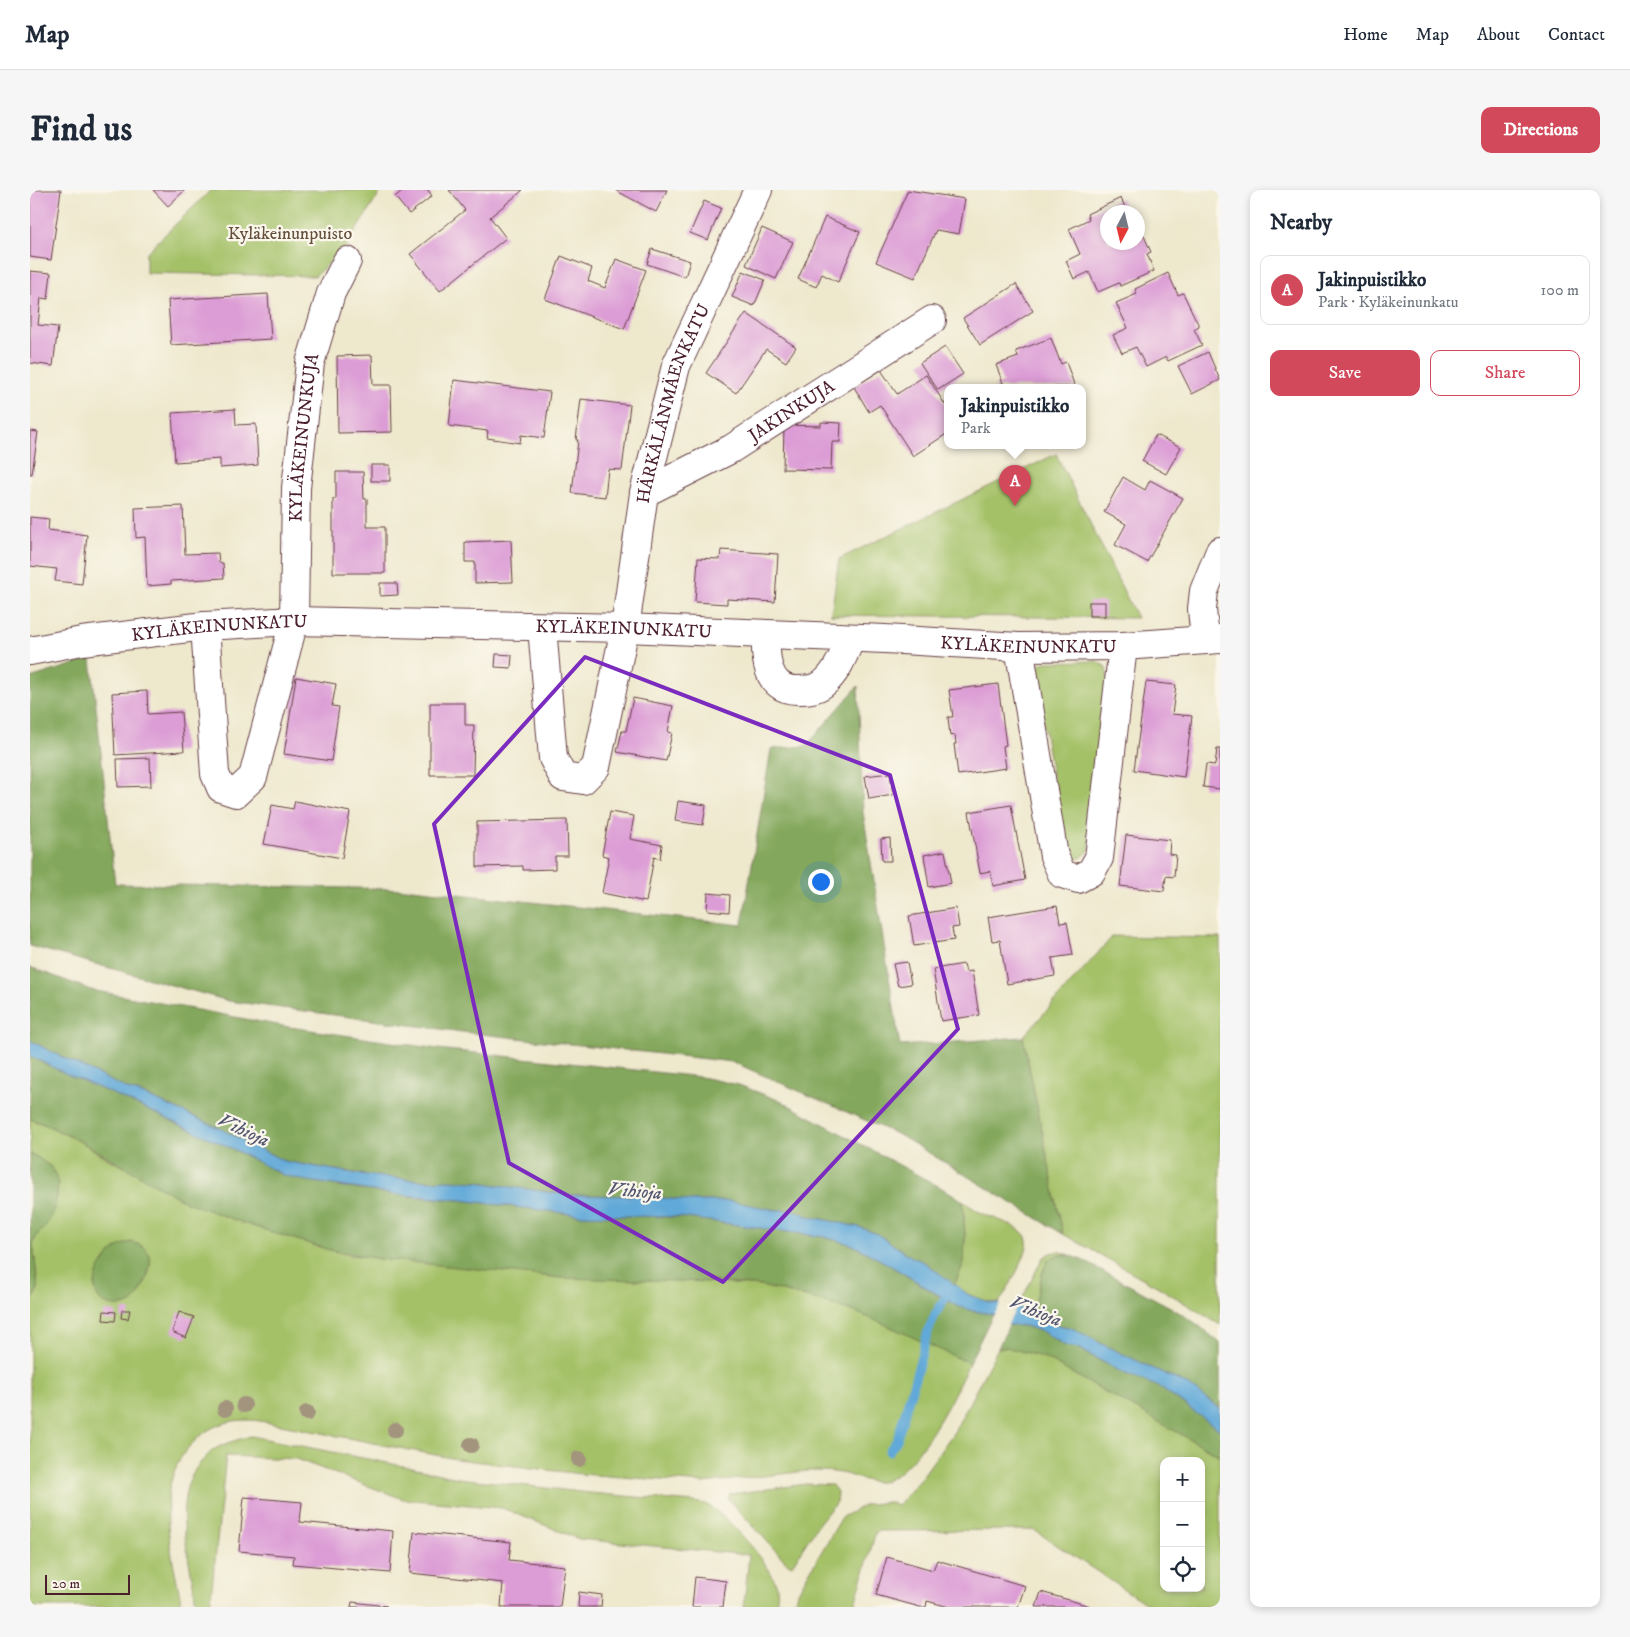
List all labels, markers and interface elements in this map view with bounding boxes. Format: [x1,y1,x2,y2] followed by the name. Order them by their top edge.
[25,20,69,50] text: Map
[1343,24,1388,46] text: Home
[1416,24,1449,46] text: Map
[1477,24,1520,46] text: About
[1548,24,1605,46] text: Contact
[1481,107,1600,153] button: Directions
[30,108,132,152] text: Find us
[1100,205,1145,250] north arrow
[1270,210,1332,236] text: Nearby
[228,223,352,245] park label: Kyläkeinunpuisto
[1318,269,1426,292] text: Jakinpuistikko
[1282,280,1292,300] text: A
[1541,280,1579,300] text: 100 m
[1318,292,1459,312] text: Park · Kyläkeinunkatu
[633,300,715,505] street label: HÄRKÄLÄNMÄENKATU
[285,350,325,522] street label: KYLÄKEINUNKUJA
[1270,350,1420,396] button: Save
[1430,350,1580,396] button: Share
[743,375,839,448] street label: JAKINKUJA
[944,384,1086,449] popup
[961,395,1069,418] text: Jakinpuistikko
[961,418,991,438] text: Park
[999,465,1031,506] pin: A
[130,611,308,647] street label: KYLÄKEINUNKATU
[535,616,713,644] street label: KYLÄKEINUNKATU
[940,632,1117,659] street label: KYLÄKEINUNKATU
[808,869,834,895] your location
[214,1109,273,1152] water label: Vihioja
[607,1178,663,1205] water label: Vihioja
[1006,1291,1065,1332] water label: Vihioja
[1160,1457,1205,1592] map controls
[1160,1457,1205,1502] button: +
[1160,1502,1205,1547] button: −
[1160,1547,1205,1592] button: locate
[45,1572,130,1595] scale bar
[52,1575,80,1593] text: 20 m

